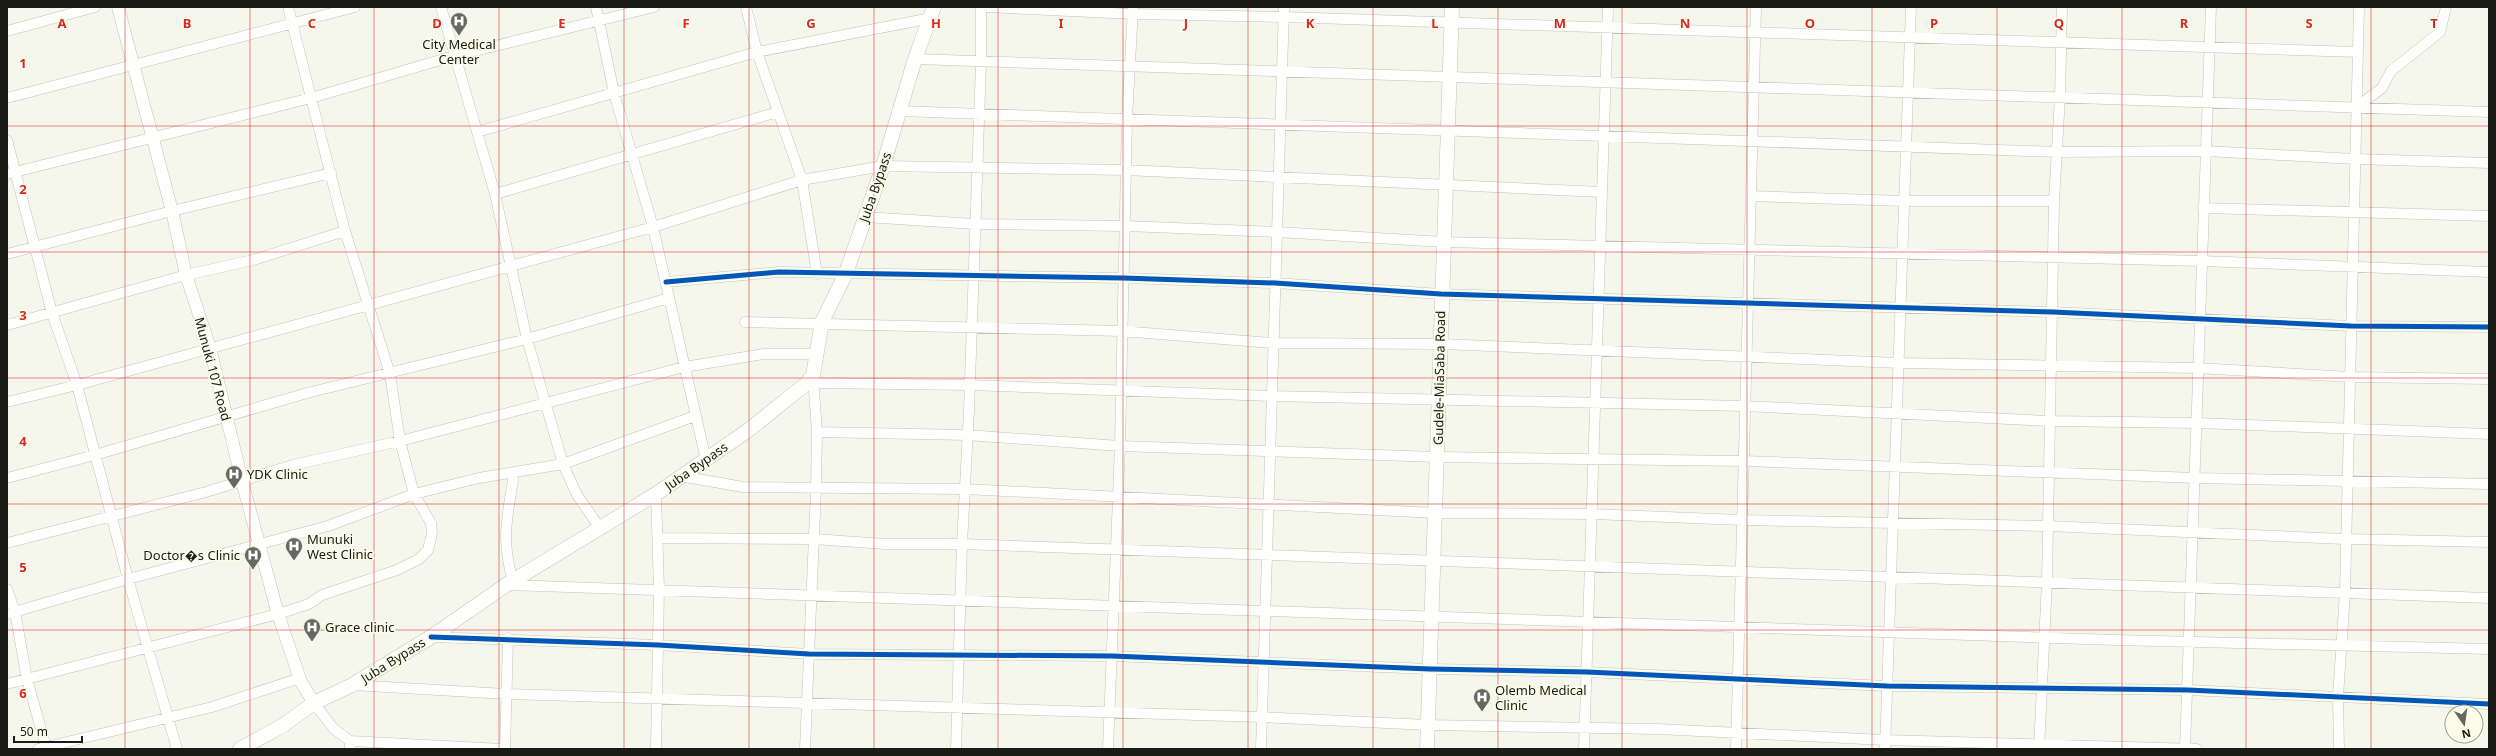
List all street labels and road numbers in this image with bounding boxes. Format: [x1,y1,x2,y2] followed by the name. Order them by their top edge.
[854,150,895,226] street label: Juba Bypass
[1429,311,1449,445] street label: Gudele-MiaSaba Road
[191,315,235,423] street label: Munuki 107 Road
[659,438,731,495] street label: Juba Bypass
[356,633,429,688] street label: Juba Bypass

